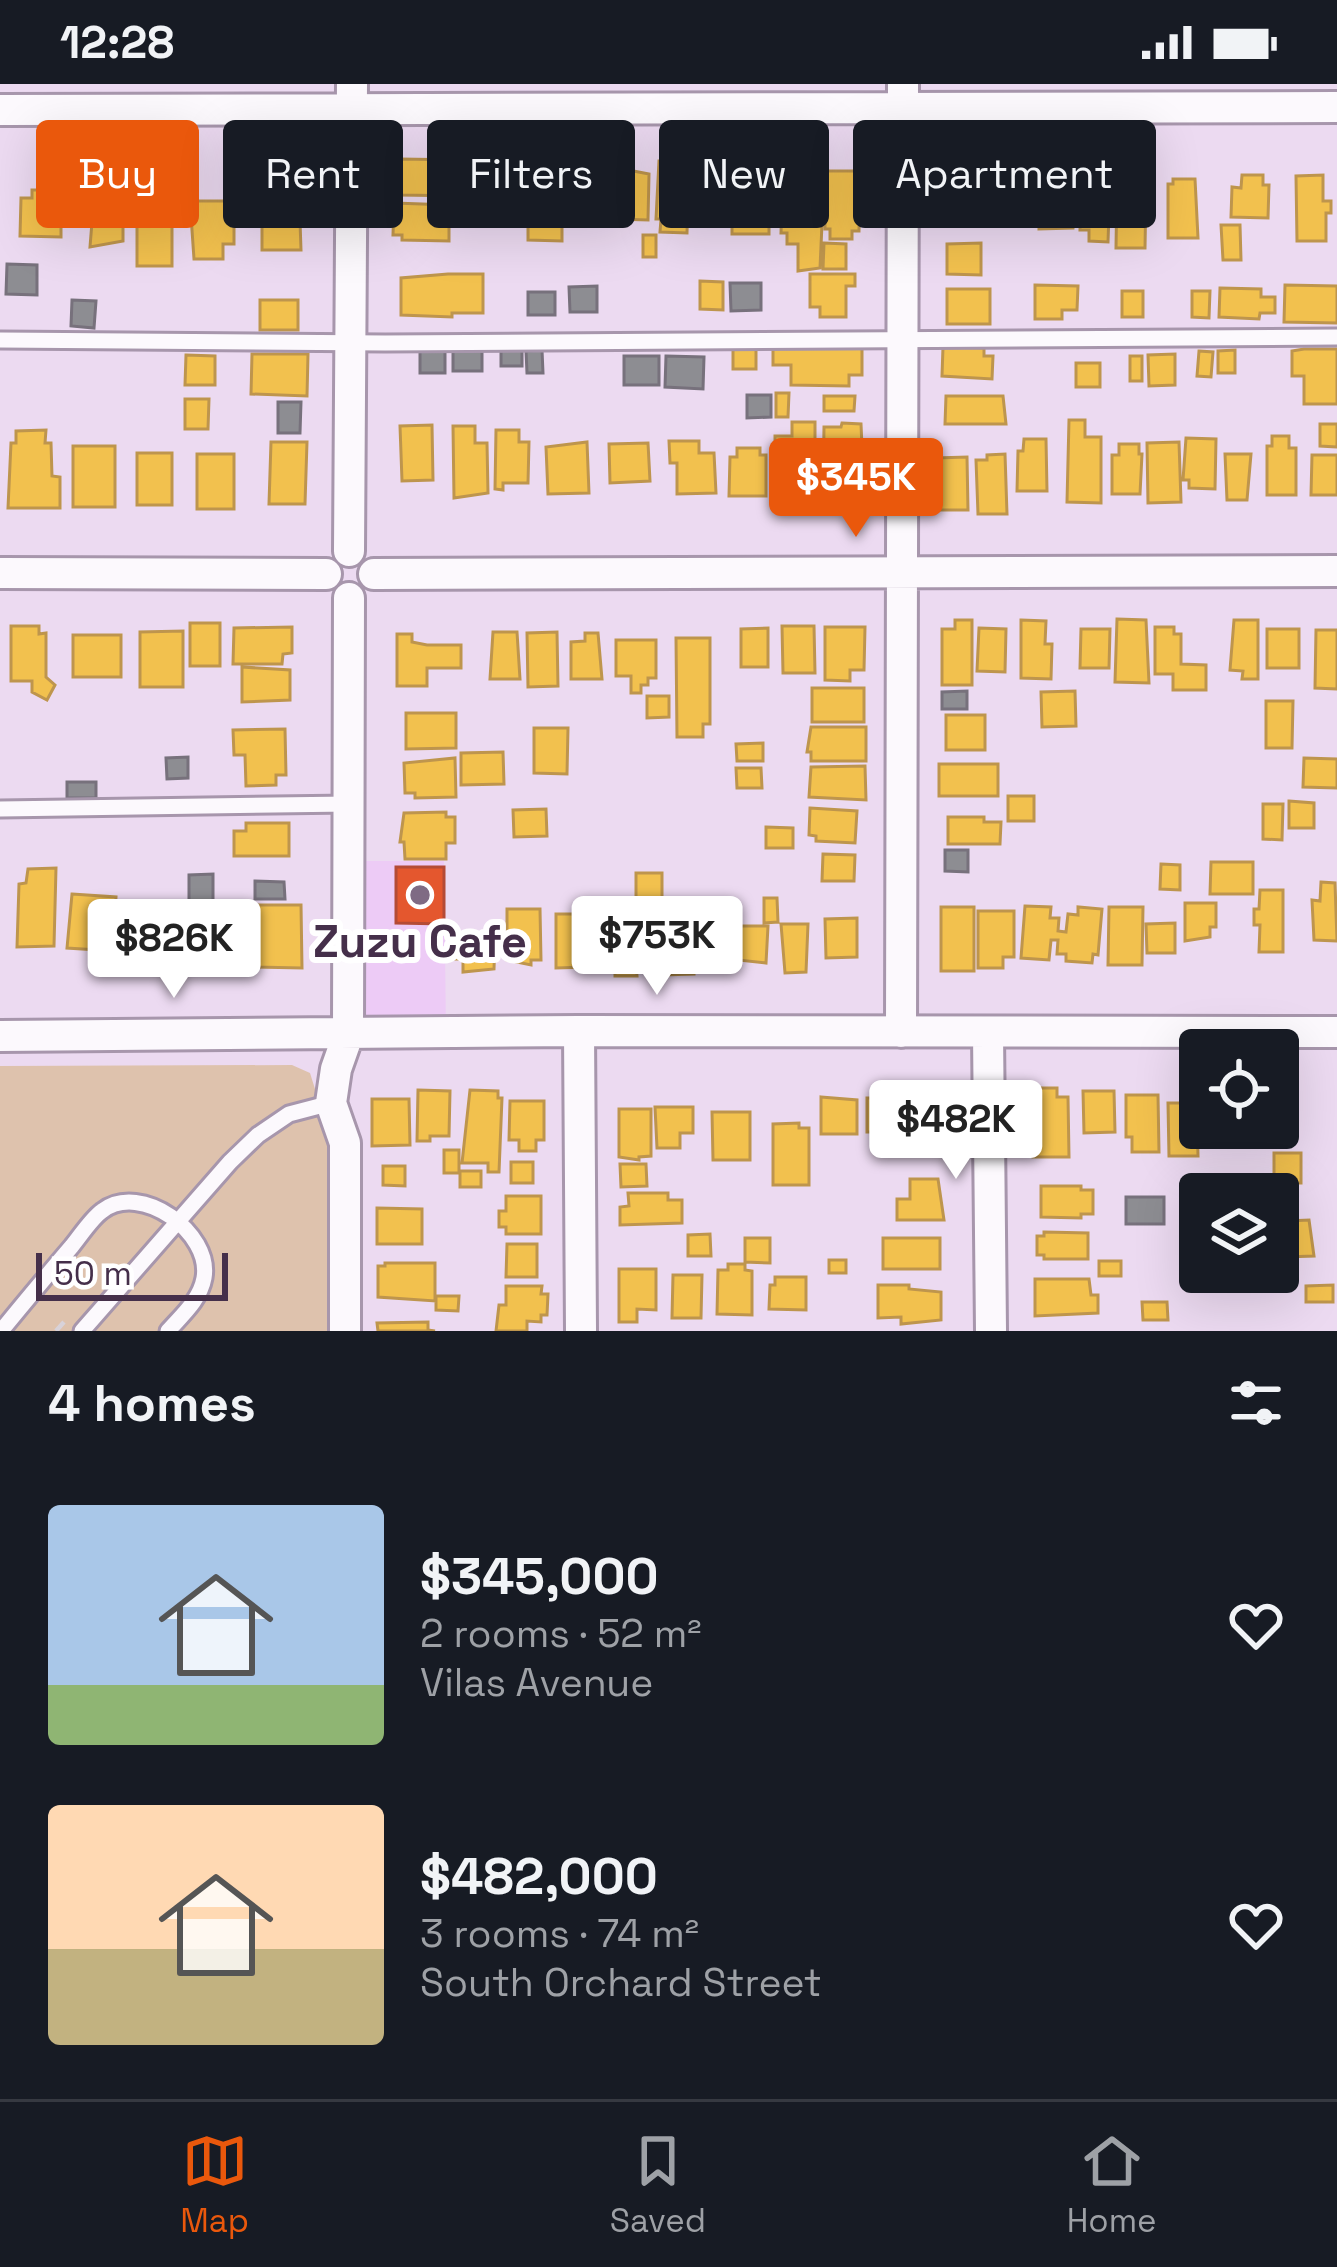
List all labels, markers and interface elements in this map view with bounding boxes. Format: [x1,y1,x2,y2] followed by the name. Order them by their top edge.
[60,14,174,71] text: 12:28
[36,120,199,228] chip: Buy
[223,120,403,228] chip: Rent
[427,120,635,228] chip: Filters
[659,120,829,228] chip: New
[853,120,1156,228] chip: Apartment
[772,438,940,540] pin: $345K
[796,452,916,501] text: $345K
[407,882,433,908] marker: Zuzu Cafe
[573,896,741,998] pin: $753K
[90,899,258,1001] pin: $826K
[599,910,715,959] text: $753K
[115,913,233,962] text: $826K
[313,913,527,970] place label: Zuzu Cafe
[1179,1029,1299,1293] map controls
[1179,1029,1299,1149] button: locate
[872,1080,1040,1182] pin: $482K
[896,1094,1016,1143] text: $482K
[1179,1173,1299,1293] button: layers
[36,1247,228,1300] scale bar
[54,1253,132,1295] text: 50 m
[1223,1370,1289,1436] icon: filters
[48,1371,256,1436] text: 4 homes
[420,1544,658,1609] text: $345,000
[144,1553,288,1697] icon: home
[1223,1592,1289,1658] icon: heart
[420,1609,702,1658] text: 2 rooms · 52 m²
[420,1658,653,1707] text: Vilas Avenue
[420,1844,658,1909] text: $482,000
[144,1853,288,1997] icon: home
[1223,1892,1289,1958] icon: heart
[420,1909,699,1958] text: 3 rooms · 74 m²
[420,1958,822,2007] text: South Orchard Street
[180,2128,249,2242] tab: Map
[610,2128,706,2242] tab: Saved
[1067,2128,1157,2242] tab: Home

